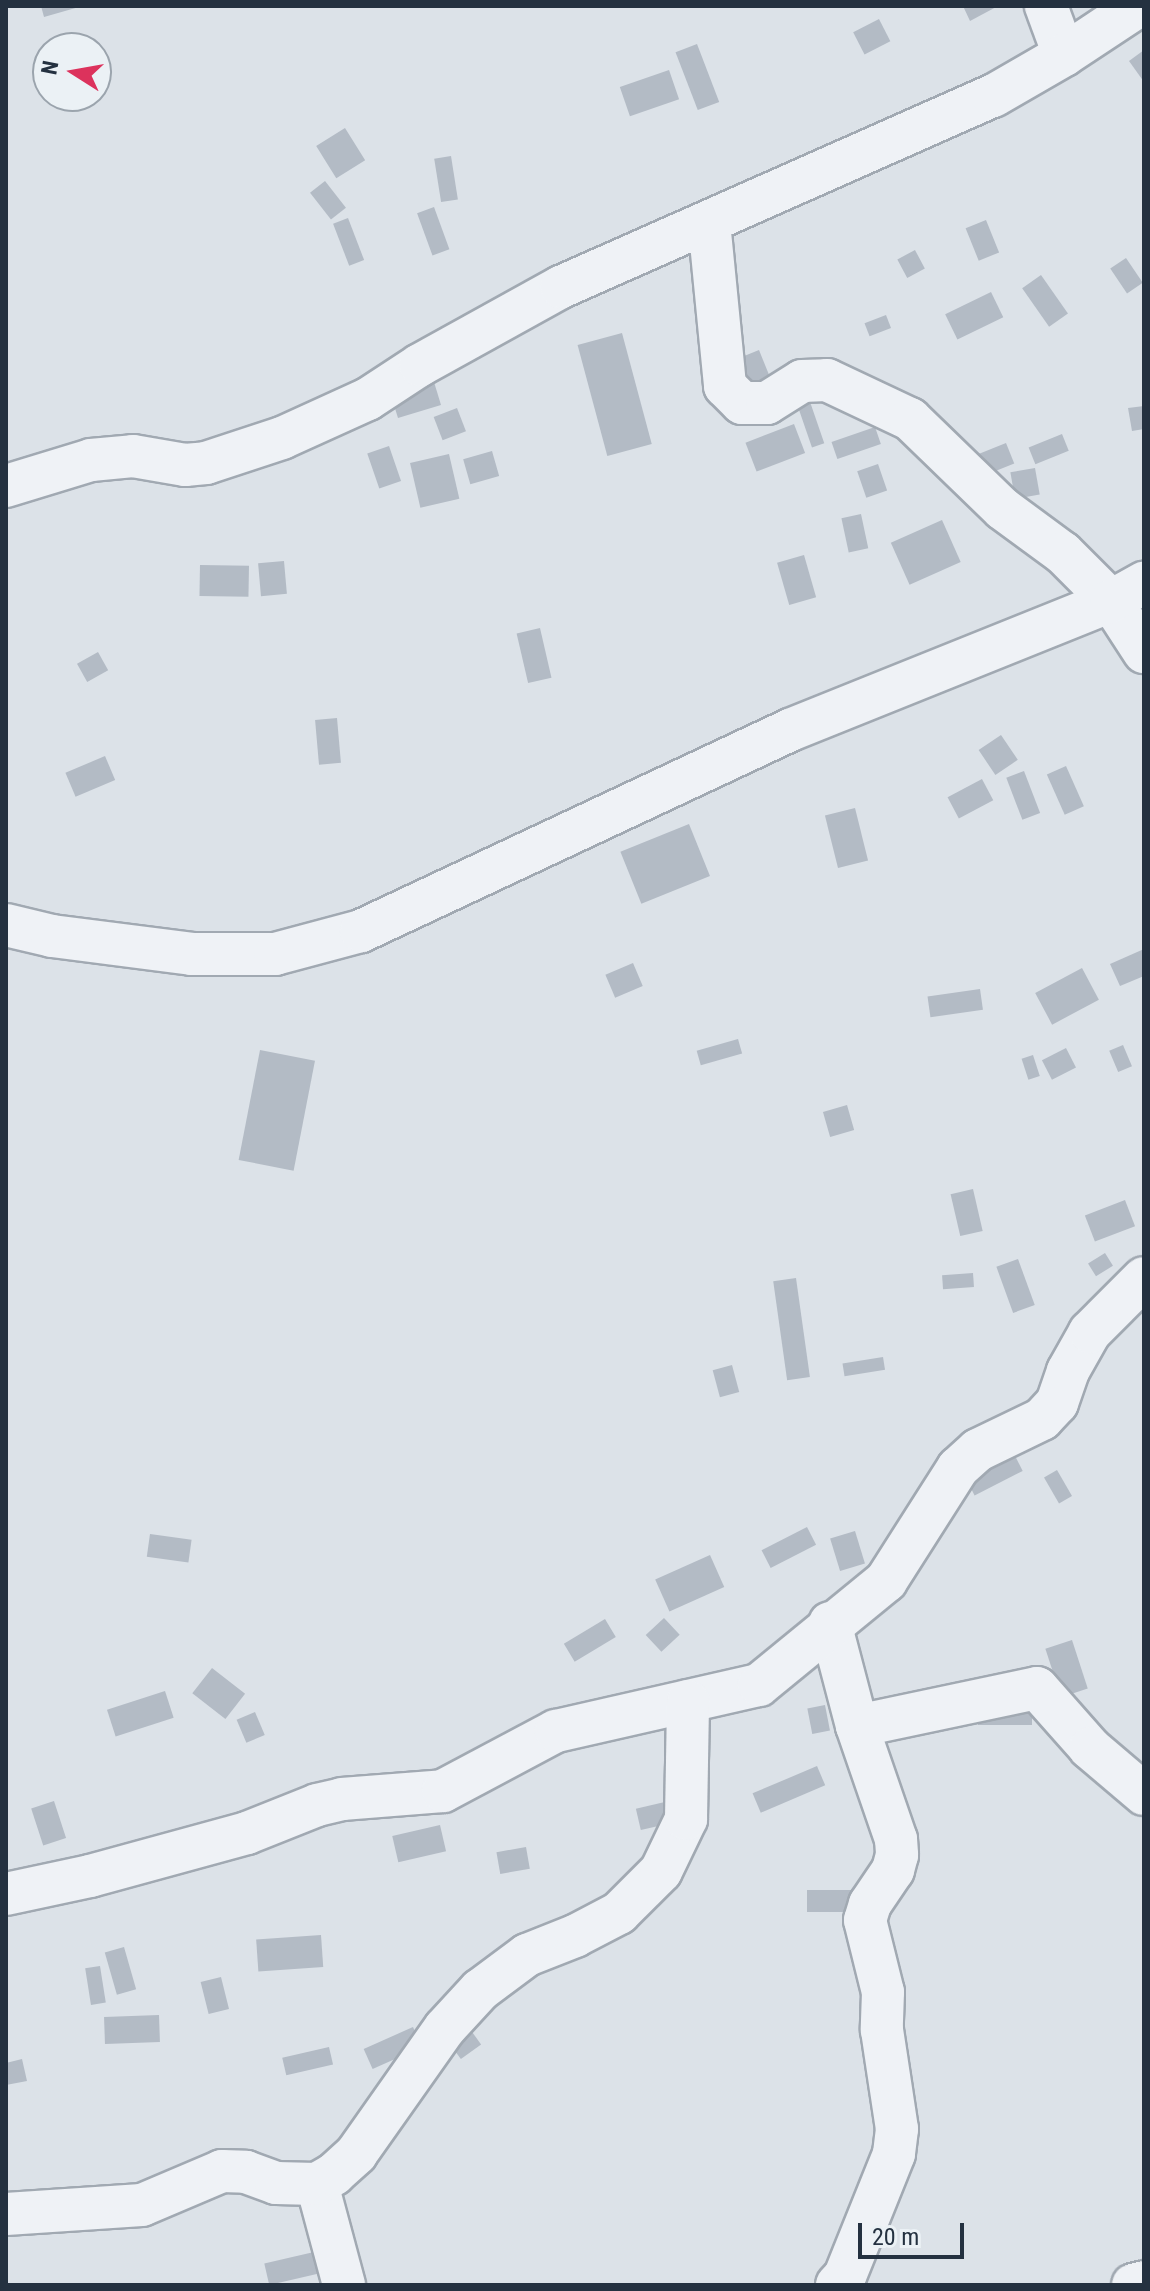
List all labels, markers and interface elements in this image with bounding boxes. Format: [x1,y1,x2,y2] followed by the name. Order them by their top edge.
[32,32,112,112] north arrow
[36,59,63,77] text: N
[862,2207,968,2257] scale bar
[872,2223,919,2251] text: 20 m

